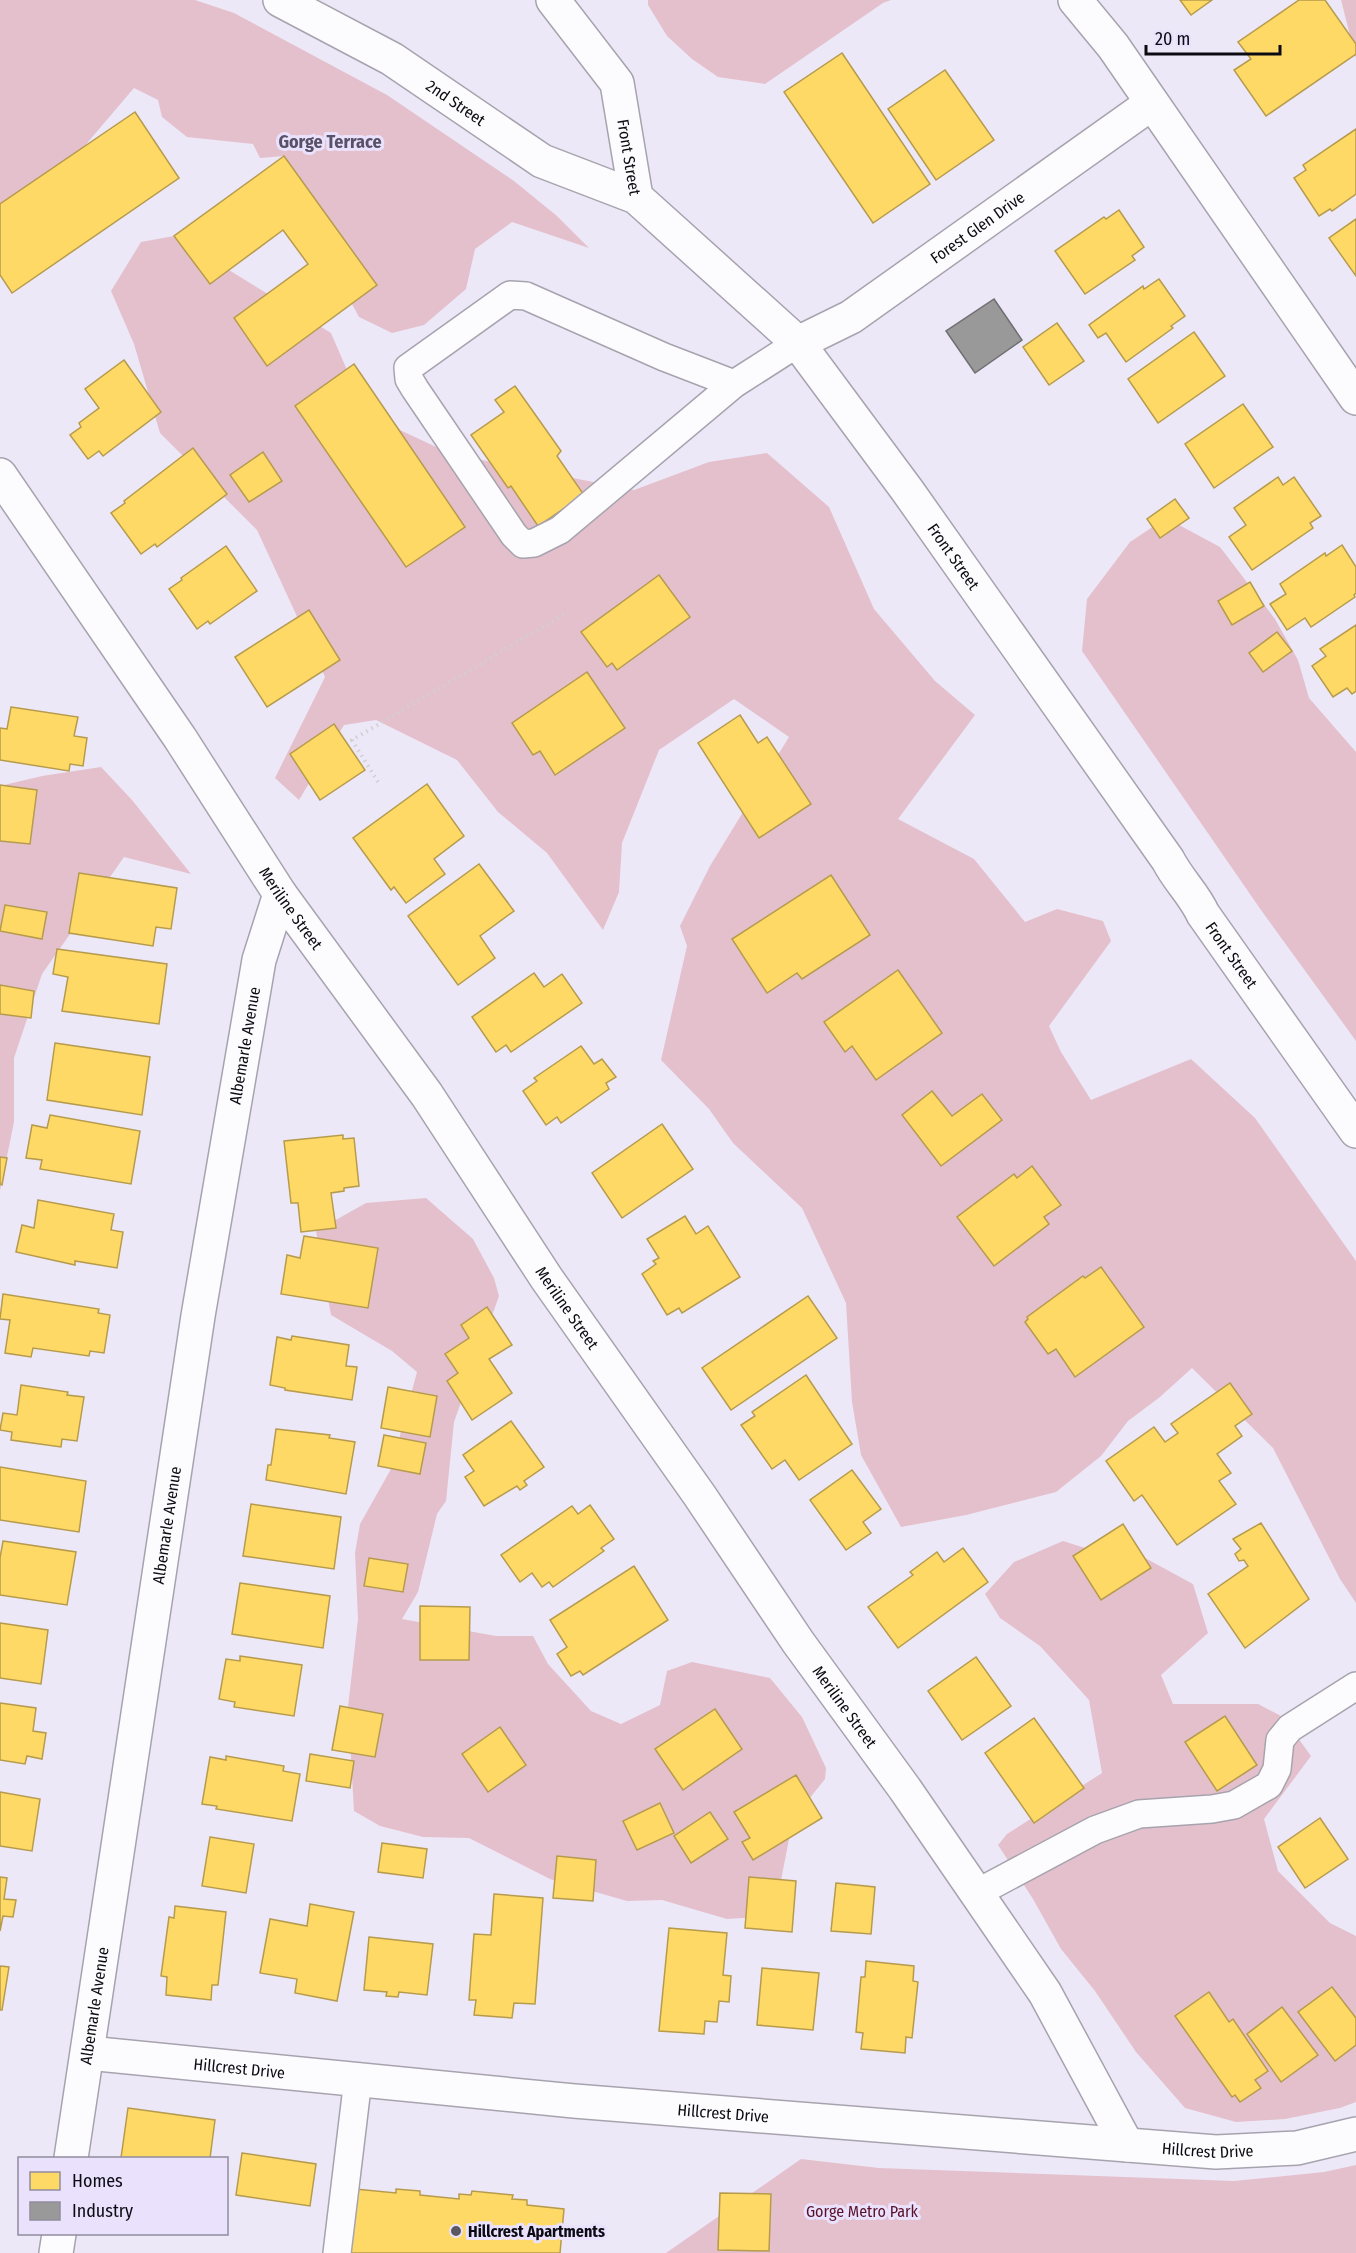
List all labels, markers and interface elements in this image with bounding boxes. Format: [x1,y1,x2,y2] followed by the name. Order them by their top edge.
[1146,18,1280,56] scale bar
[1155,28,1190,50] text: 20 m
[423,76,490,130] street label: 2nd Street
[614,118,645,197] street label: Front Street
[278,131,382,153] district label: Gorge Terrace
[927,187,1028,267] street label: Forest Glen Drive
[924,520,984,594] street label: Front Street
[256,863,327,954] street label: Meriline Street
[1202,918,1262,992] street label: Front Street
[225,985,264,1106] street label: Albemarle Avenue
[532,1263,603,1353] street label: Meriline Street
[148,1465,185,1585] street label: Albemarle Avenue
[809,1662,882,1752] street label: Meriline Street
[76,1945,112,2066] street label: Albemarle Avenue
[193,2054,286,2082] street label: Hillcrest Drive
[677,2100,770,2126] street label: Hillcrest Drive
[1161,2138,1254,2162] street label: Hillcrest Drive
[18,2157,228,2235] legend
[72,2170,123,2192] text: Homes
[72,2200,133,2222] text: Industry
[806,2202,919,2221] park label: Gorge Metro Park
[468,2222,605,2241] place label: Hillcrest Apartments
[449,2224,463,2238] marker: Hillcrest Apartments

